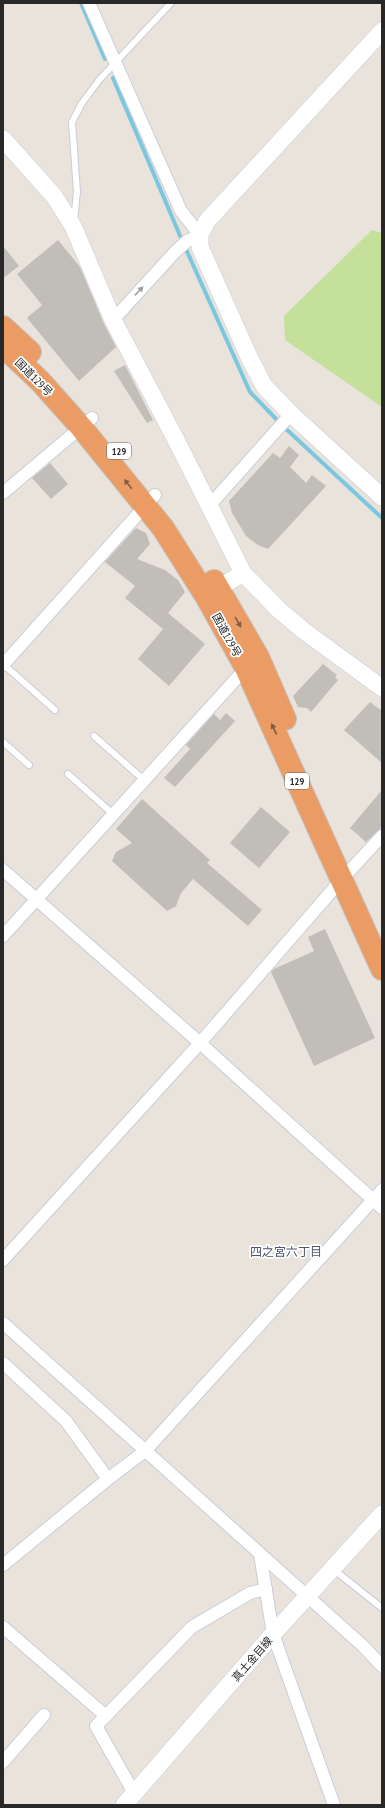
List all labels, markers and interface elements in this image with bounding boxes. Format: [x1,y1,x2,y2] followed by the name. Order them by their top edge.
[134,286,144,296] one-way arrow
[12,355,56,399] street label: 国道129号
[107,443,131,459] road number: 129
[123,478,132,489] one-way arrow
[209,611,245,659] street label: 国道129号
[235,616,242,628] one-way arrow
[270,723,276,735] one-way arrow
[285,773,309,789] road number: 129
[250,1244,322,1259] district label: 四之宮六丁目
[229,1634,275,1684] street label: 真土金目線

